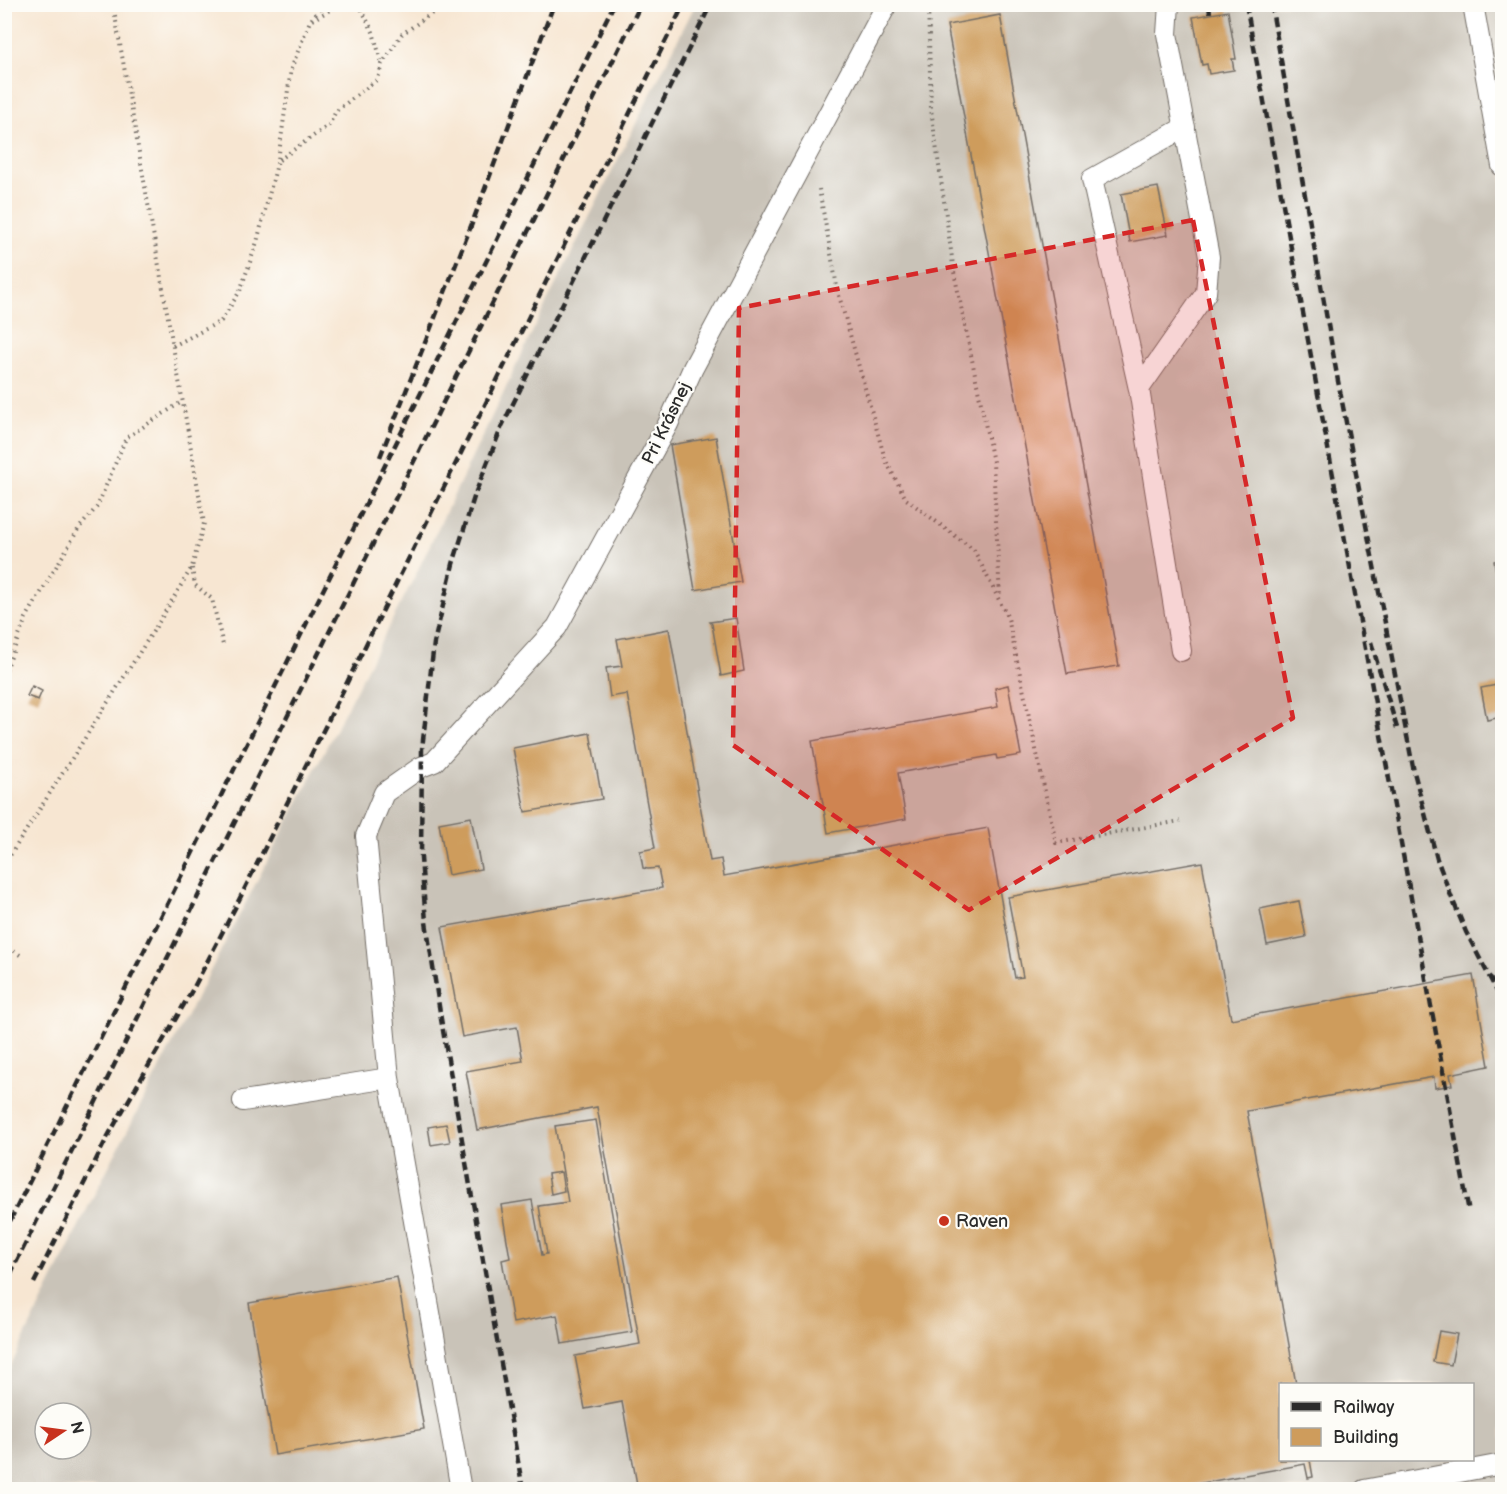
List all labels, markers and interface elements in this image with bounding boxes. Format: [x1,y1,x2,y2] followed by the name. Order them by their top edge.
[638,379,695,468] street label: Pri Krásnej
[956,1211,1008,1232] place label: Raven
[937,1214,951,1228] marker: Raven
[1279,1383,1474,1461] legend
[1333,1397,1395,1418] text: Railway
[33,1401,93,1461] north arrow
[66,1420,87,1436] text: N
[1333,1427,1399,1448] text: Building

